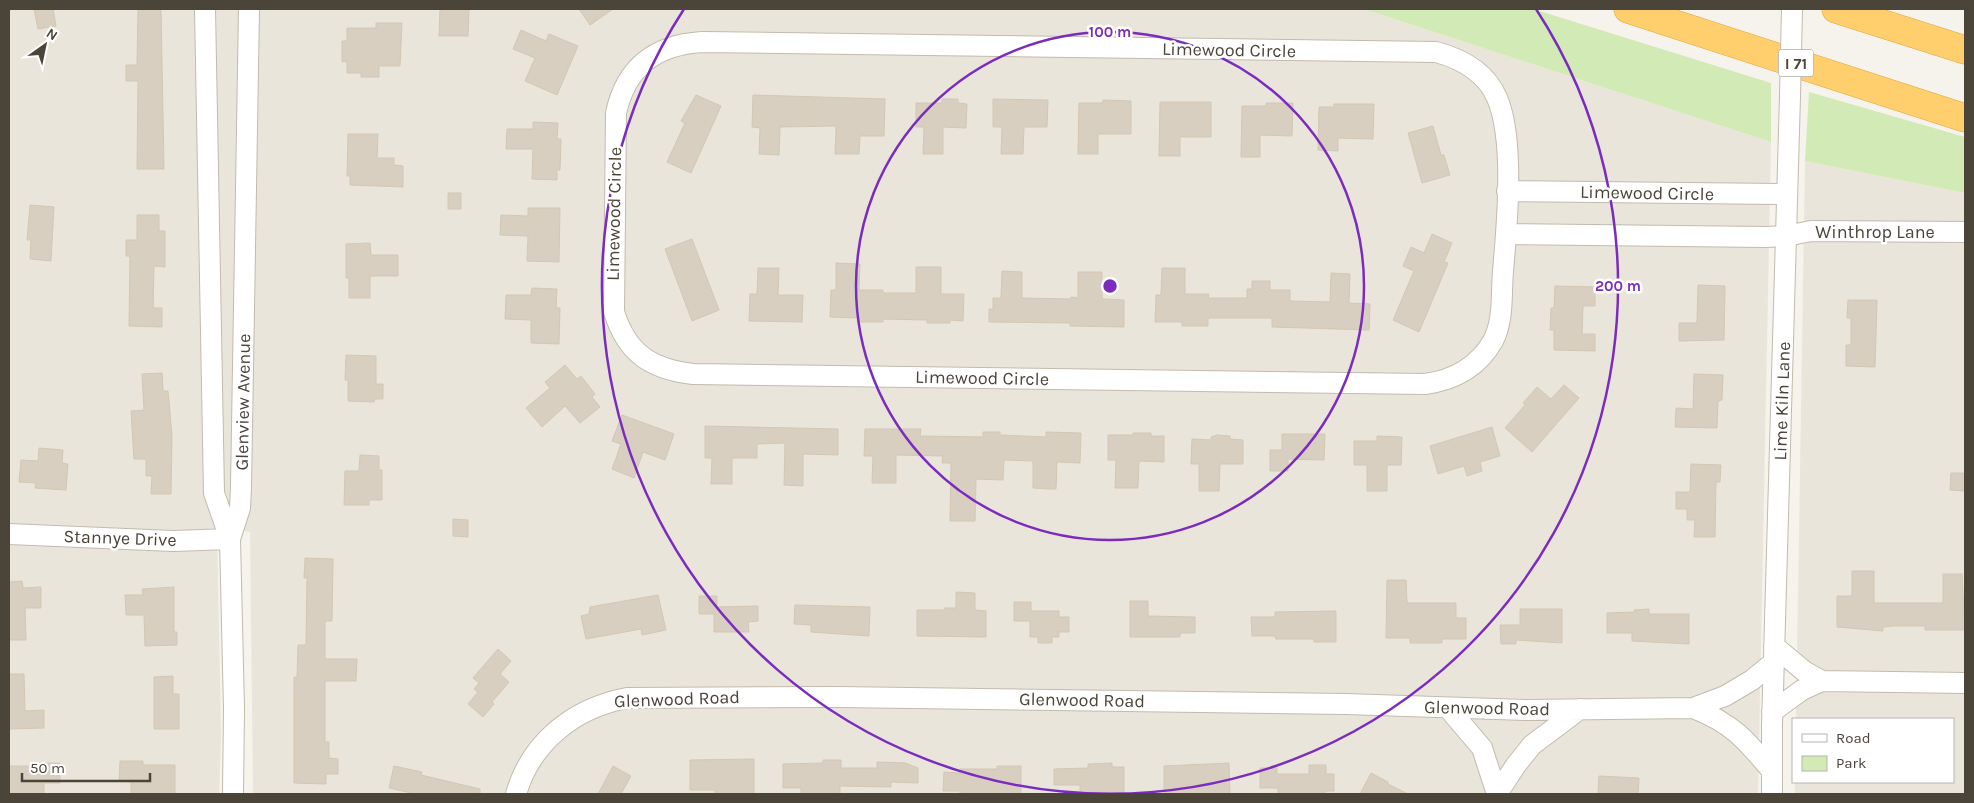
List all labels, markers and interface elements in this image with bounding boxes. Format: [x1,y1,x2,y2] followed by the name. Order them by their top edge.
[20,20,70,70] north arrow
[1089,23,1131,41] text: 100 m
[43,25,61,44] text: N
[1162,38,1296,62] street label: Limewood Circle
[1778,49,1814,76] road number: I 71
[602,147,626,281] street label: Limewood Circle
[1580,181,1714,205] street label: Limewood Circle
[1815,221,1935,243] street label: Winthrop Lane
[1101,277,1119,295] centre of rings
[1595,277,1641,295] text: 200 m
[231,333,255,471] street label: Glenview Avenue
[1769,341,1795,461] street label: Lime Kiln Lane
[915,366,1049,390] street label: Limewood Circle
[63,525,177,551] street label: Stannye Drive
[614,686,740,712] street label: Glenwood Road
[1019,688,1145,712] street label: Glenwood Road
[1424,696,1550,720] street label: Glenwood Road
[1792,718,1954,783] legend
[1836,729,1871,747] text: Road
[22,750,150,782] scale bar
[1836,754,1866,772] text: Park
[30,759,65,777] text: 50 m

